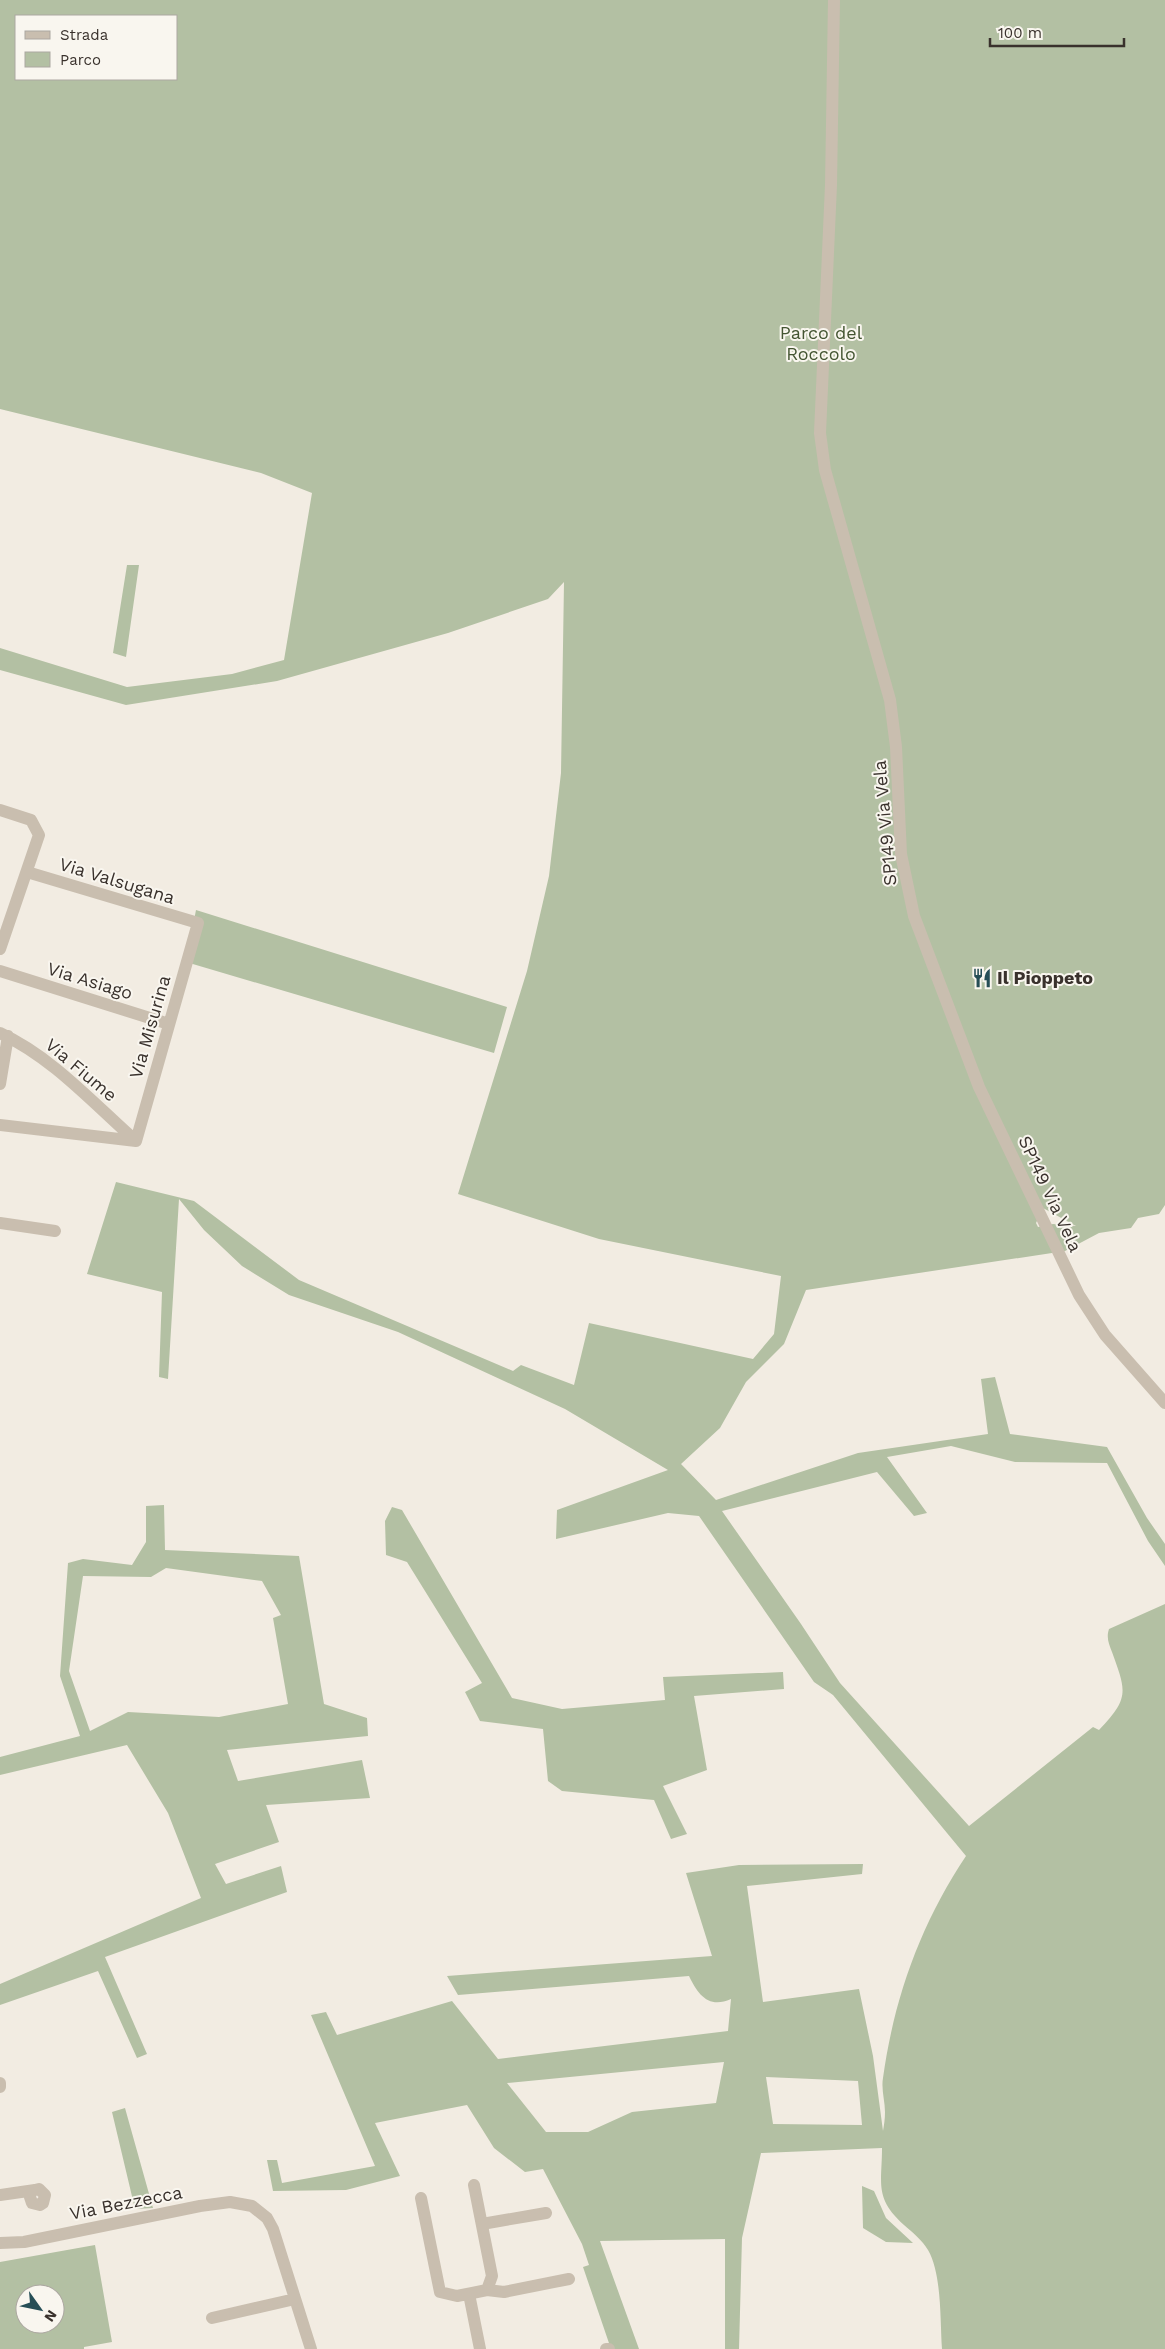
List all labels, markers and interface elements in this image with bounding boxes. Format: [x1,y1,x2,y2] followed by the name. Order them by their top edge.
[15,15,178,80] legend
[990,15,1124,47] scale bar
[998,24,1042,42] text: 100 m
[60,26,109,44] text: Strada
[60,51,101,69] text: Parco
[780,322,863,364] park label: Parco del Roccolo
[869,759,900,887] street label: SP149 Via Vela
[57,853,177,908] street label: Via Valsugana
[45,958,135,1003] street label: Via Asiago
[971,967,993,989] restaurant icon: Il Pioppeto
[997,967,1093,988] place label: Il Pioppeto
[125,973,174,1081] street label: Via Misurina
[41,1034,121,1106] street label: Via Fiume
[1014,1132,1087,1255] street label: SP149 Via Vela
[68,2181,184,2224] street label: Via Bezzecca
[15,2284,65,2334] north arrow
[41,2307,60,2325] text: N

